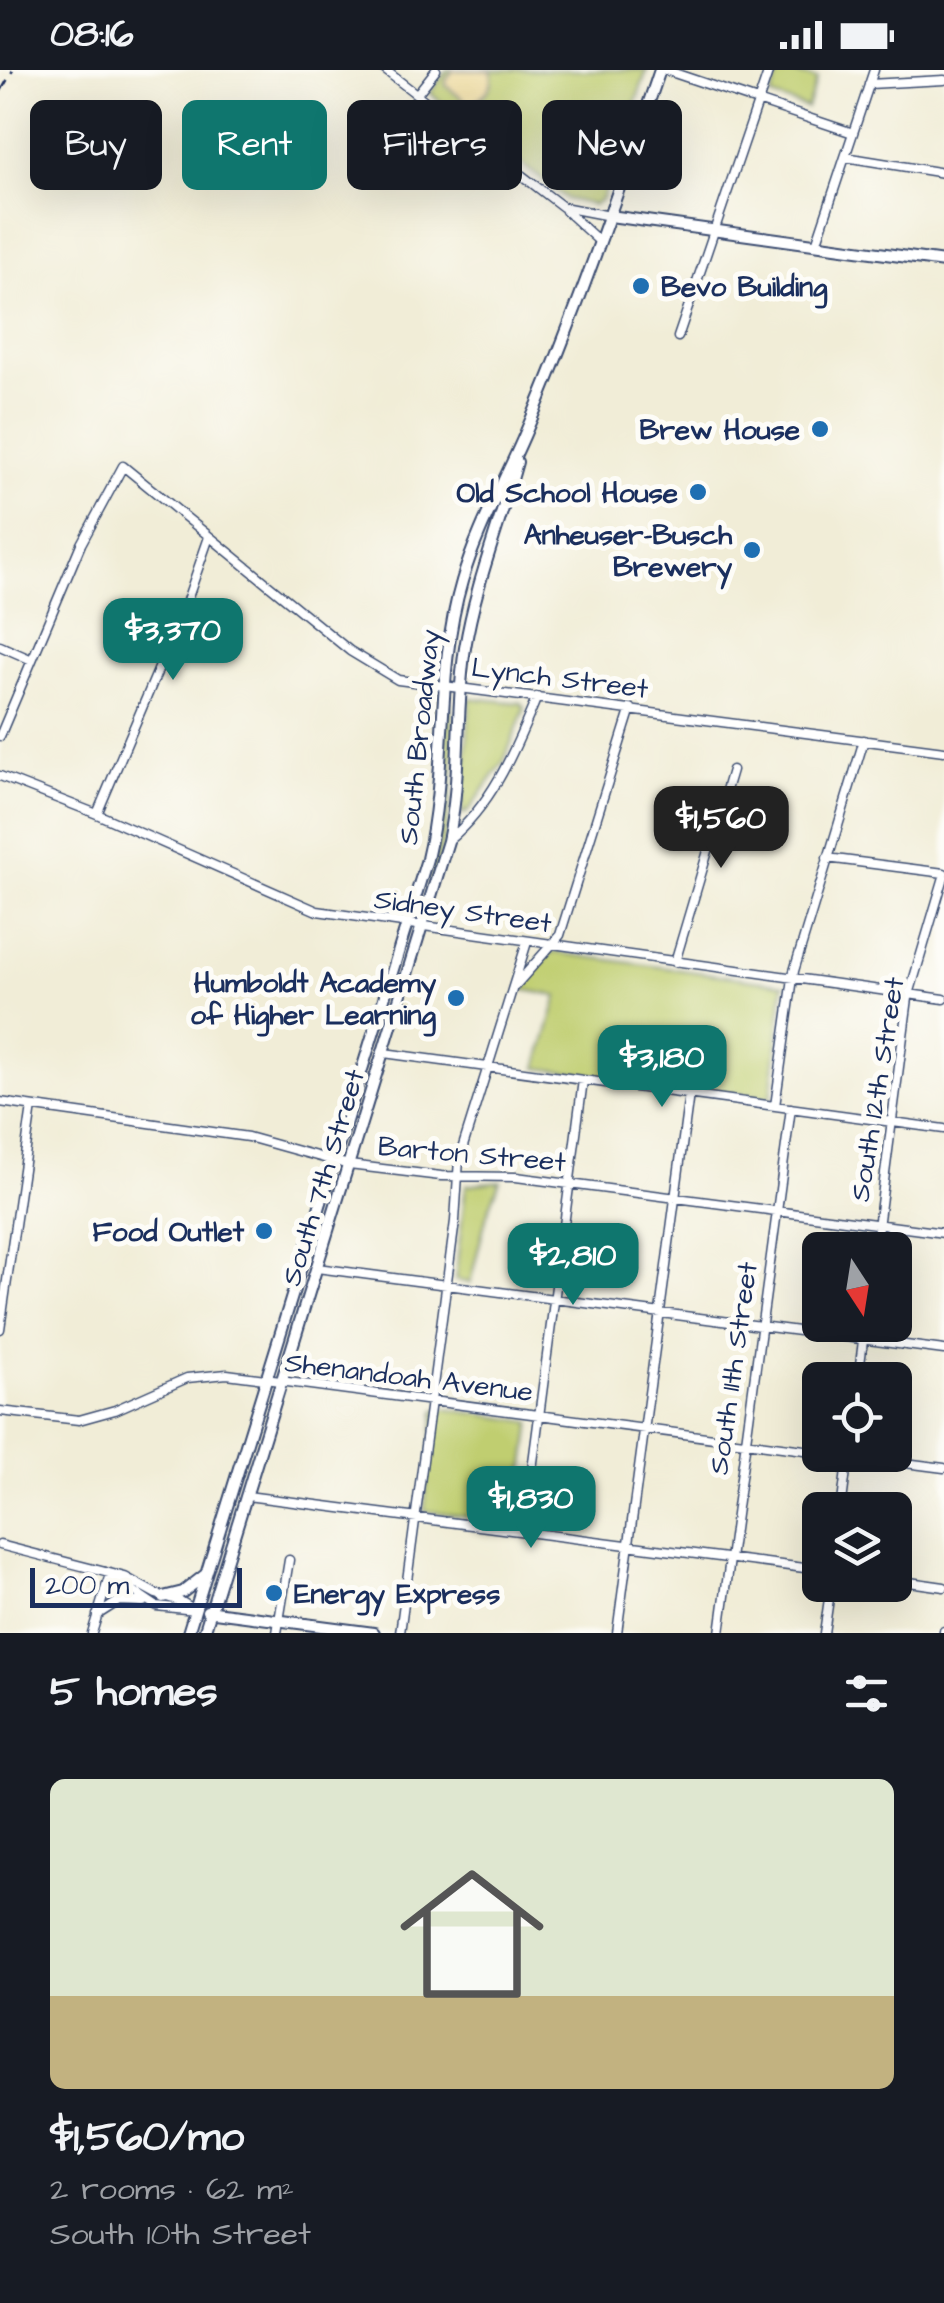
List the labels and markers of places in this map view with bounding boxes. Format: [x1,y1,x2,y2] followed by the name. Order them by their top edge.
[661,268,828,309] place label: Bevo Building
[630,275,652,297] marker: Bevo Building
[640,411,800,450] place label: Brew House
[809,418,831,440] marker: Brew House
[456,474,678,513] place label: Old School House
[687,481,709,503] marker: Old School House
[524,516,733,590] place label: Anheuser-Busch Brewery
[741,539,763,561] marker: Anheuser-Busch Brewery
[92,598,254,683] pin: $3,370
[640,786,802,871] pin: $1,560
[190,964,437,1037] place label: Humboldt Academy of Higher Learning
[445,987,467,1009] marker: Humboldt Academy of Higher Learning
[581,1025,743,1110] pin: $3,180
[92,1213,245,1252] place label: Food Outlet
[253,1220,275,1242] marker: Food Outlet
[492,1223,654,1308] pin: $2,810
[450,1466,612,1551] pin: $1,830
[294,1575,500,1617] place label: Energy Express
[263,1582,285,1604] marker: Energy Express

